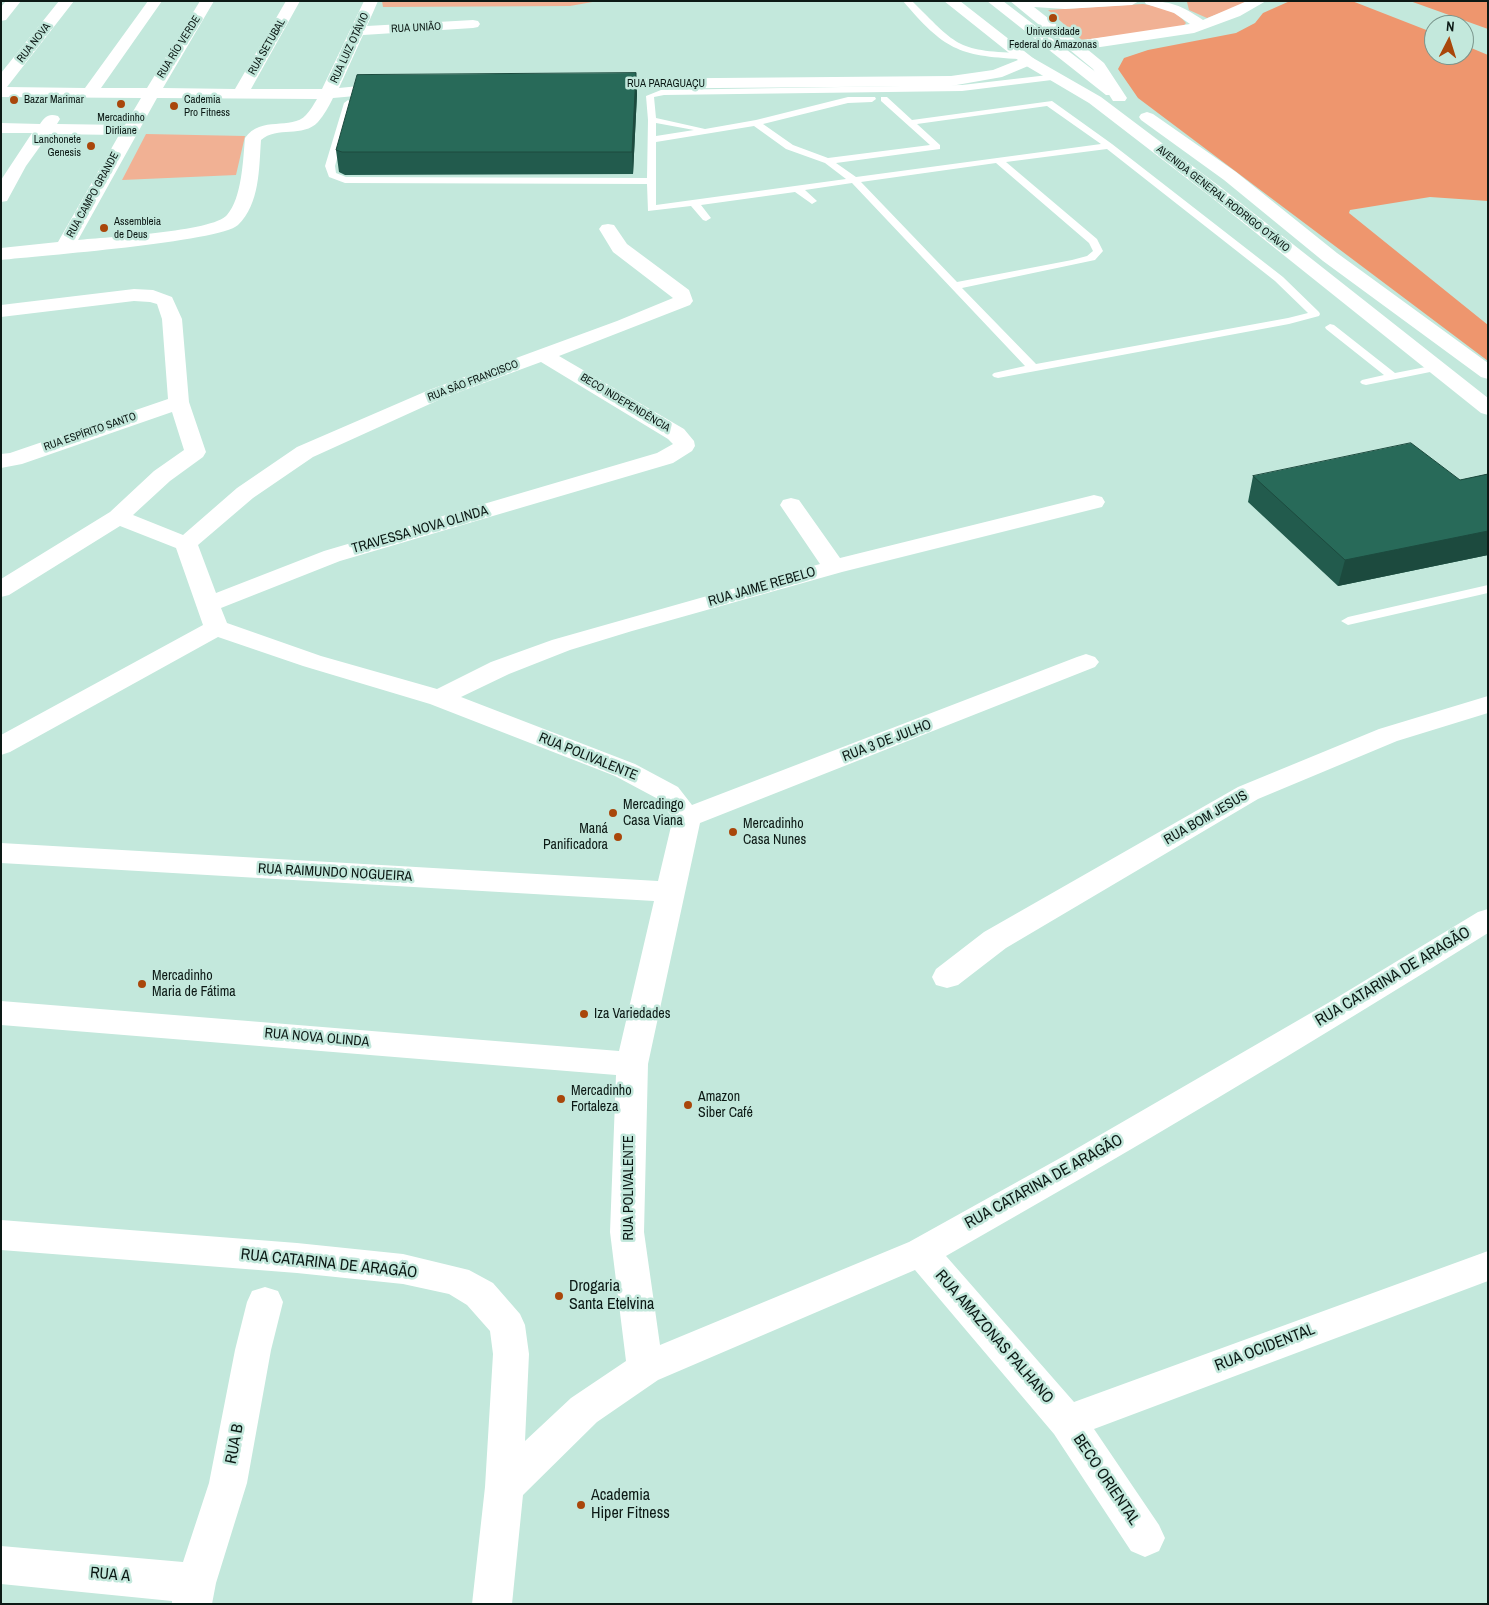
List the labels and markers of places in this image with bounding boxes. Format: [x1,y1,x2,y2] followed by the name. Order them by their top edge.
[1047,12,1059,24] marker: Universidade Federal do Amazonas
[1009,25,1097,51] place label: Universidade Federal do Amazonas
[24,93,84,107] place label: Bazar Marimar
[184,93,230,119] place label: Cademia Pro Fitness
[8,94,20,106] marker: Bazar Marimar
[115,98,127,110] marker: Mercadinho Dirliane
[168,100,180,112] marker: Cademia Pro Fitness
[97,111,145,137] place label: Mercadinho Dirliane
[34,133,81,159] place label: Lanchonete Genesis
[85,140,97,152] marker: Lanchonete Genesis
[114,215,161,241] place label: Assembleia de Deus
[98,222,110,234] marker: Assembleia de Deus
[623,797,684,830] place label: Mercadingo Casa Viana
[607,807,619,819] marker: Mercadingo Casa Viana
[743,816,806,849] place label: Mercadinho Casa Nunes
[543,821,608,854] place label: Maná Panificadora
[727,826,739,838] marker: Mercadinho Casa Nunes
[612,831,624,843] marker: Maná Panificadora
[152,968,236,1000] place label: Mercadinho Maria de Fátima
[136,978,148,990] marker: Mercadinho Maria de Fátima
[594,1006,670,1022] place label: Iza Variedades
[578,1008,590,1020] marker: Iza Variedades
[571,1083,632,1116] place label: Mercadinho Fortaleza
[698,1089,753,1122] place label: Amazon Siber Café
[555,1093,567,1105] marker: Mercadinho Fortaleza
[682,1099,694,1111] marker: Amazon Siber Café
[569,1277,654,1315] place label: Drogaria Santa Etelvina
[553,1290,565,1302] marker: Drogaria Santa Etelvina
[591,1486,670,1524] place label: Academia Hiper Fitness
[575,1499,587,1511] marker: Academia Hiper Fitness

